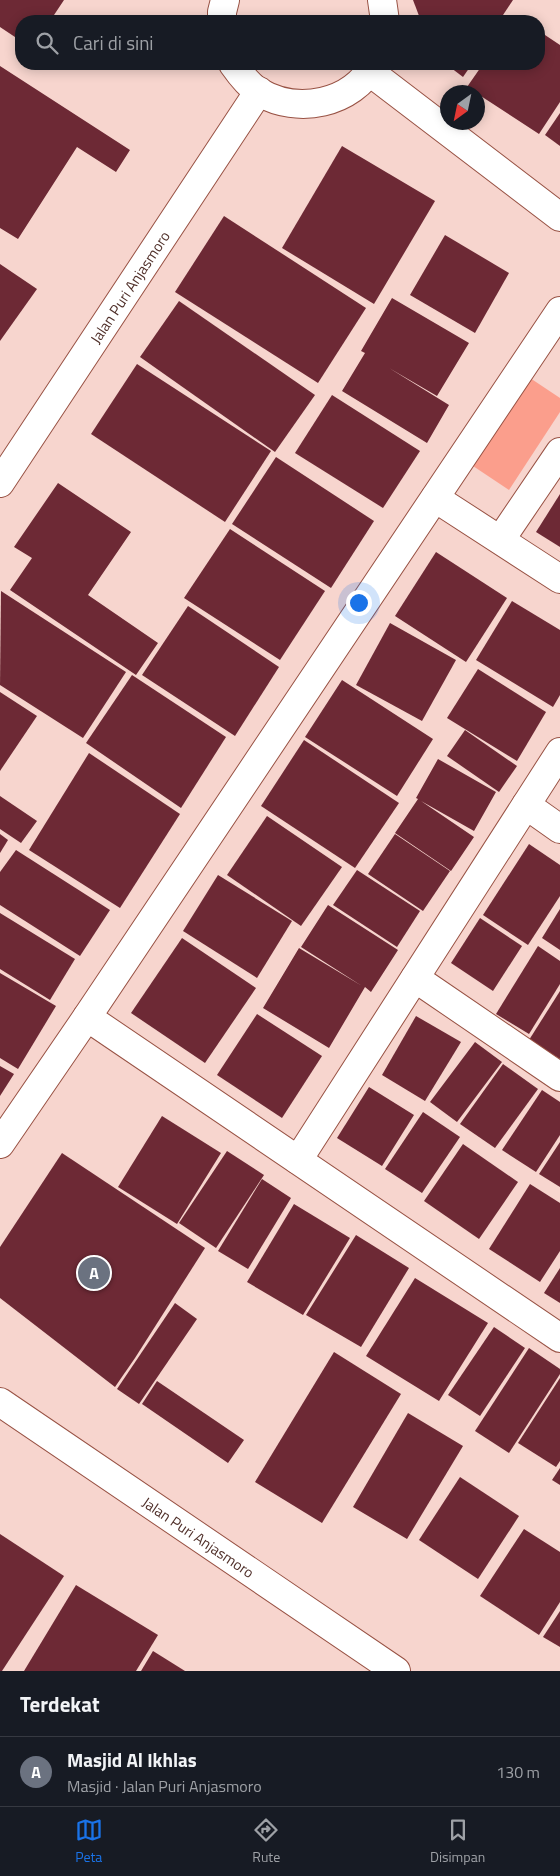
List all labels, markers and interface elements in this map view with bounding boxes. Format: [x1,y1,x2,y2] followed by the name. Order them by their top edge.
[15,15,545,70] search box
[73,28,154,57] text: Cari di sini
[33,29,61,57] icon: search
[440,85,485,130] north arrow
[84,226,175,348] street label: Jalan Puri Anjasmoro
[346,590,372,616] your location
[78,1254,110,1292] pin: A
[138,1490,259,1583] street label: Jalan Puri Anjasmoro
[20,1688,100,1720] text: Terdekat
[67,1745,197,1774] text: Masjid Al Ikhlas
[31,1760,41,1784] text: A
[496,1760,540,1784] text: 130 m
[67,1774,262,1798] text: Masjid · Jalan Puri Anjasmoro
[75,1816,103,1867] tab: Peta
[252,1816,280,1867] tab: Rute
[430,1816,485,1867] tab: Disimpan

